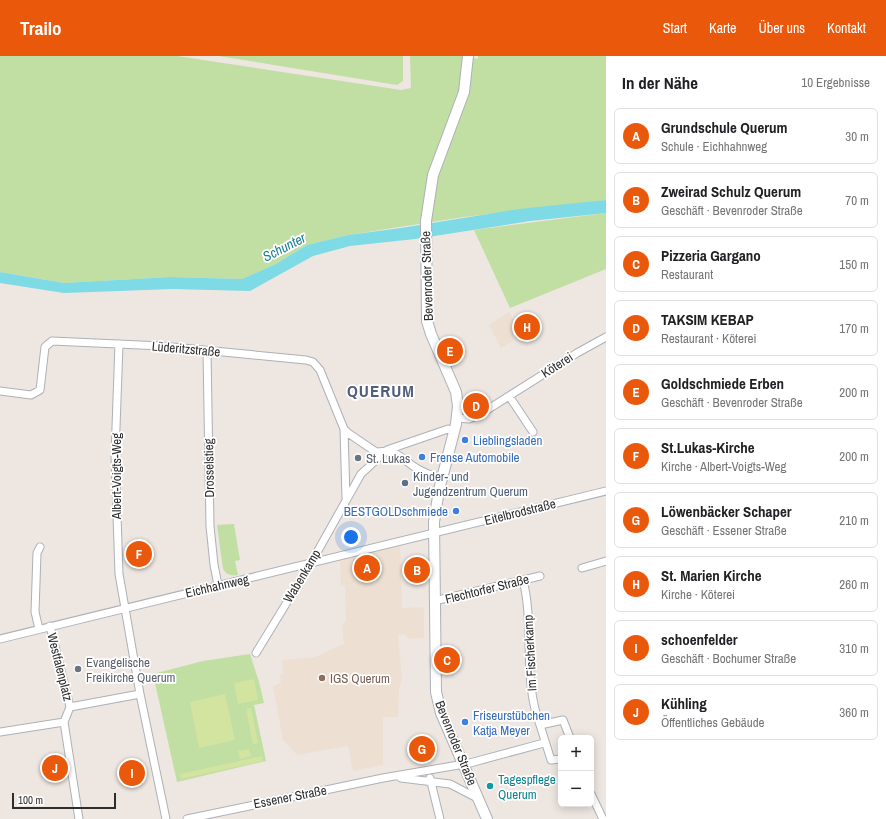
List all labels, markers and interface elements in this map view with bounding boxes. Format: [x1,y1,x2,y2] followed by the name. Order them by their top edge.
[20,15,62,41] text: Trailo
[663,19,687,37] text: Start
[709,19,736,37] text: Karte
[758,19,805,37] text: Über uns
[827,19,866,37] text: Kontakt
[622,71,698,94] text: In der Nähe
[801,74,870,91] text: 10 Ergebnisse
[661,117,787,138] text: Grundschule Querum
[632,128,640,145] text: A
[845,128,869,145] text: 30 m
[661,138,767,155] text: Schule · Eichhahnweg
[661,181,801,202] text: Zweirad Schulz Querum
[632,192,640,209] text: B
[845,192,869,209] text: 70 m
[661,202,803,219] text: Geschäft · Bevenroder Straße
[259,228,310,265] water label: Schunter
[417,231,437,321] street label: Bevenroder Straße
[661,245,761,266] text: Pizzeria Gargano
[632,256,640,273] text: C
[839,256,869,273] text: 150 m
[661,266,713,283] text: Restaurant
[661,309,754,330] text: TAKSIM KEBAP
[514,312,540,342] pin: H
[632,320,640,337] text: D
[839,320,869,337] text: 170 m
[661,330,756,347] text: Restaurant · Köterei
[437,336,463,366] pin: E
[151,338,221,360] street label: Lüderitzstraße
[538,348,576,381] street label: Köterei
[661,373,784,394] text: Goldschmiede Erben
[347,379,415,402] district label: QUERUM
[632,384,640,401] text: E
[839,384,869,401] text: 200 m
[463,391,489,421] pin: D
[661,394,803,411] text: Geschäft · Bevenroder Straße
[473,432,542,449] place label: Lieblingsladen
[108,433,125,520] street label: Albert-Voigts-Weg
[460,435,470,445] marker: Lieblingsladen
[661,437,755,458] text: St.Lukas-Kirche
[200,438,218,498] street label: Drosselstieg
[633,448,639,465] text: F
[839,448,869,465] text: 200 m
[430,449,520,466] place label: Frense Automobile
[366,450,410,467] place label: St. Lukas
[417,452,427,462] marker: Frense Automobile
[353,453,363,463] marker: St. Lukas
[661,458,786,475] text: Kirche · Albert-Voigts-Weg
[413,468,528,500] place label: Kinder- und Jugendzentrum Querum
[400,478,410,488] marker: Kinder- und Jugendzentrum Querum
[483,495,557,529] street label: Eitelbrodstraße
[661,501,792,522] text: Löwenbäcker Schaper
[344,503,448,520] place label: BESTGOLDschmiede
[451,506,461,516] marker: BESTGOLDschmiede
[632,512,640,529] text: G
[839,512,869,529] text: 210 m
[661,522,787,539] text: Geschäft · Essener Straße
[341,527,361,547] your location
[126,539,152,569] pin: F
[279,546,325,606] street label: Wabenkamp
[354,553,380,583] pin: A
[404,555,430,585] pin: B
[661,565,762,586] text: St. Marien Kirche
[184,570,250,602] street label: Eichhahnweg
[443,570,531,608] street label: Flechtorfer Straße
[632,576,640,593] text: H
[839,576,869,593] text: 260 m
[661,586,735,603] text: Kirche · Köterei
[520,614,540,692] street label: Im Fischerkamp
[661,629,738,650] text: schoenfelder
[43,631,77,703] street label: Westfalenplatz
[635,640,637,657] text: I
[839,640,869,657] text: 310 m
[434,645,460,675] pin: C
[661,650,796,667] text: Geschäft · Bochumer Straße
[86,654,176,686] place label: Evangelische Freikirche Querum
[73,664,83,674] marker: Evangelische Freikirche Querum
[330,670,390,687] place label: IGS Querum
[317,673,327,683] marker: IGS Querum
[661,693,707,714] text: Kühling
[431,698,481,788] street label: Bevenroder Straße
[633,704,639,721] text: J
[839,704,869,721] text: 360 m
[473,707,550,739] place label: Friseurstübchen Katja Meyer
[661,714,765,731] text: Öffentliches Gebäude
[460,717,470,727] marker: Friseurstübchen Katja Meyer
[409,734,435,764] pin: G
[558,735,594,807] map controls
[558,735,594,771] button: +
[42,753,68,783] pin: J
[119,758,145,788] pin: I
[498,771,556,803] place label: Tagespflege Querum
[558,771,594,807] button: −
[485,781,495,791] marker: Tagespflege Querum
[252,782,328,812] street label: Essener Straße
[12,791,116,810] scale bar
[18,793,43,807] text: 100 m

